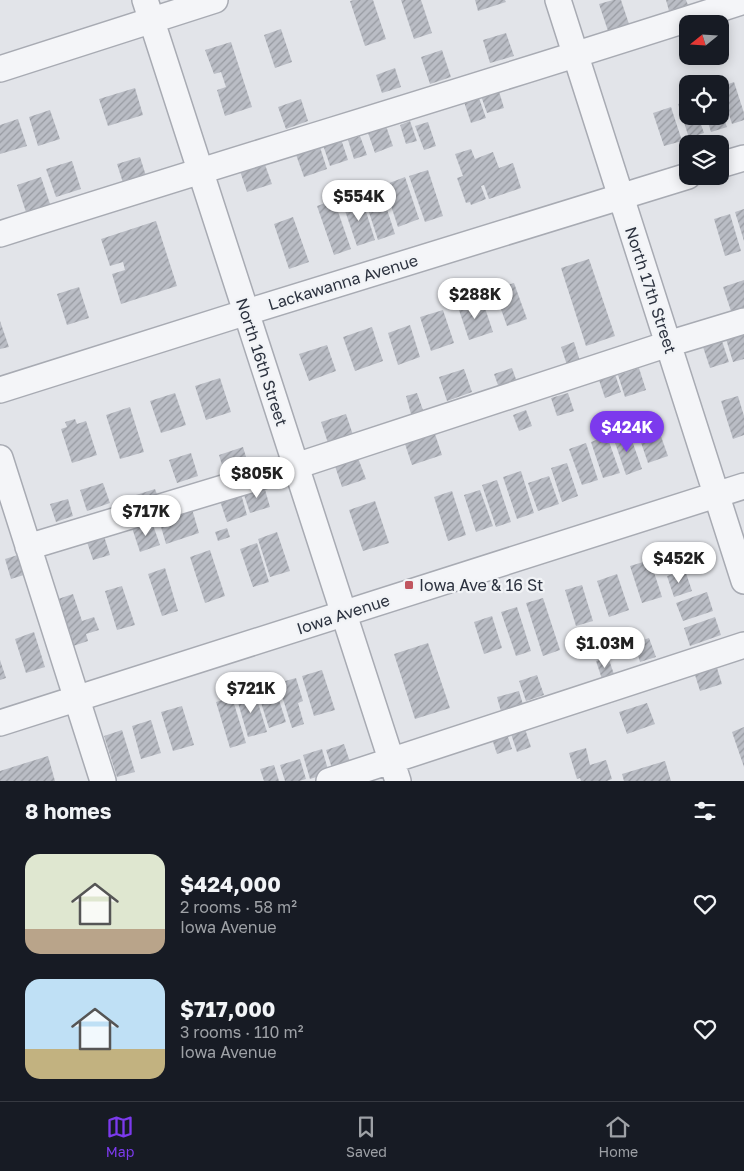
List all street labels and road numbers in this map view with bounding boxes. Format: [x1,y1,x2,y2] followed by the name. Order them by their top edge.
[621,224,681,356] street label: North 17th Street
[266,250,420,314] street label: Lackawanna Avenue
[232,295,292,429] street label: North 16th Street
[294,590,392,638] street label: Iowa Avenue

